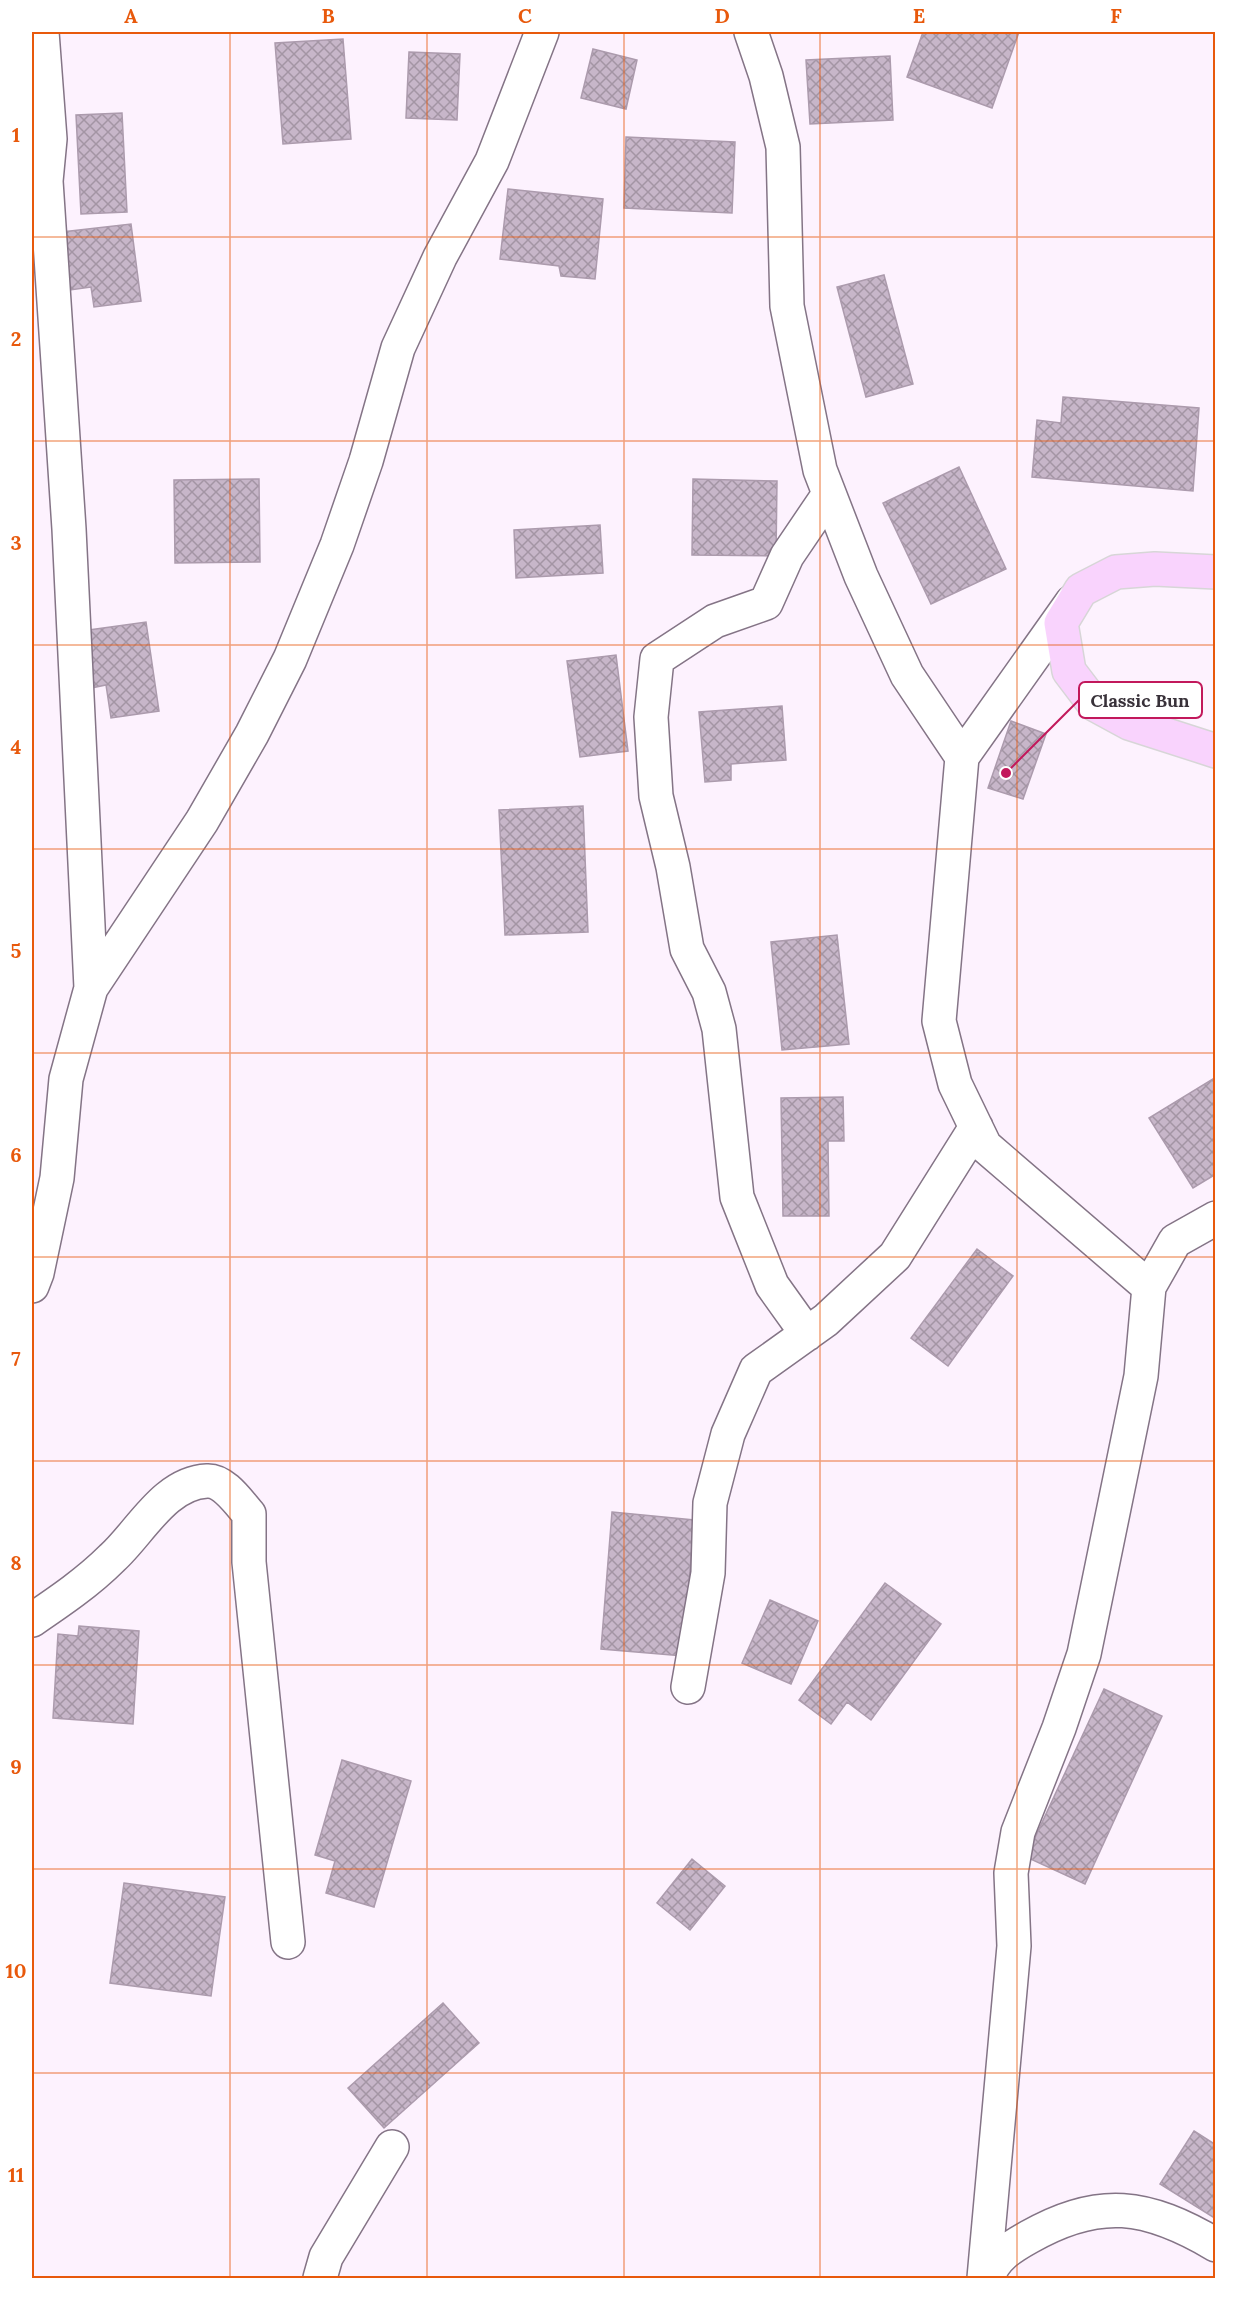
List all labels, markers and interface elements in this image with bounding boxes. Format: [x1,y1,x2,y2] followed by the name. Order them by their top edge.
[124,3,138,28] text: A
[321,3,335,28] text: B
[518,3,532,28] text: C
[714,3,730,28] text: D
[913,3,925,28] text: E
[1110,3,1122,28] text: F
[12,122,20,147] text: 1
[11,326,21,351] text: 2
[10,530,22,555] text: 3
[1079,682,1202,718] callout: Classic Bun
[1090,689,1190,712] text: Classic Bun
[11,734,22,759] text: 4
[11,938,22,963] text: 5
[10,1142,22,1167] text: 6
[11,1346,21,1371] text: 7
[10,1550,22,1575] text: 8
[10,1754,22,1779] text: 9
[6,1958,26,1983] text: 10
[8,2162,24,2187] text: 11

